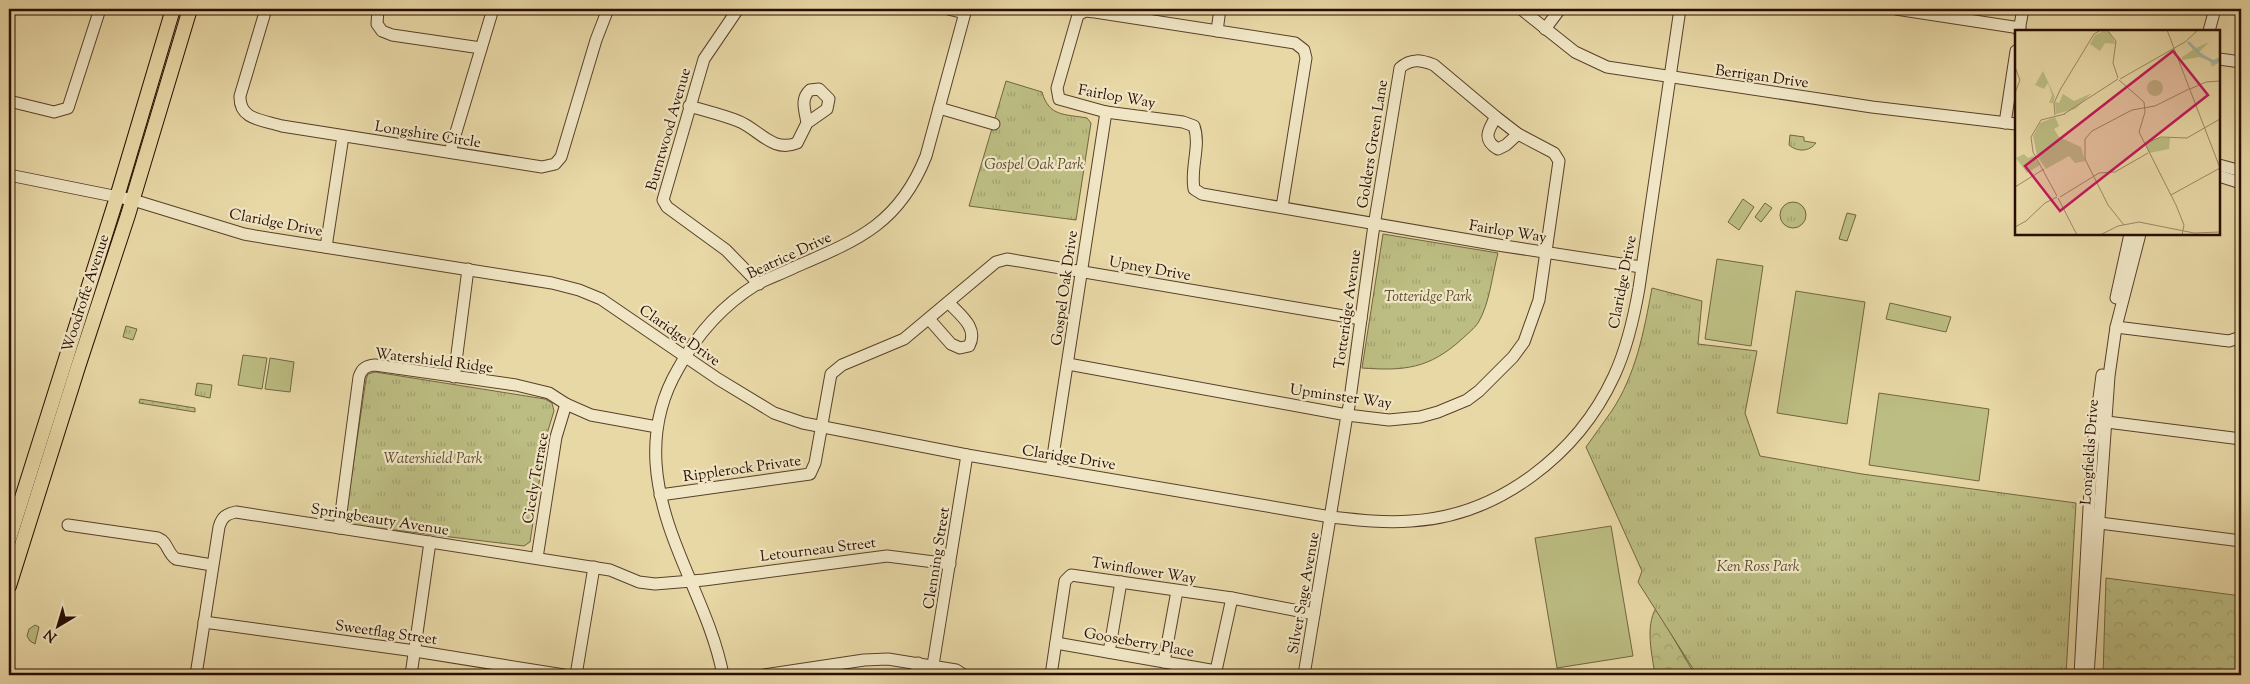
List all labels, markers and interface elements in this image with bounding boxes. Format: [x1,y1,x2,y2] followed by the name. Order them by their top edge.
[2015,30,2220,235] inset map
[1714,61,1810,94] street label: Berrigan Drive
[642,66,697,193] street label: Burntwood Avenue
[1353,78,1394,210] street label: Golders Green Lane
[1076,80,1158,115] street label: Fairlop Way
[373,117,482,154] street label: Longshire Circle
[984,155,1084,176] park label: Gospel Oak Park
[227,204,324,243] street label: Claridge Drive
[1467,216,1549,249] street label: Fairlop Way
[744,228,835,285] street label: Beatrice Drive
[1047,229,1084,347] street label: Gospel Oak Drive
[57,232,115,355] street label: Woodroffe Avenue
[1604,234,1643,331] street label: Claridge Drive
[1330,248,1367,370] street label: Totteridge Avenue
[1107,252,1192,287] street label: Upney Drive
[1384,287,1472,308] park label: Totteridge Park
[634,300,724,372] street label: Claridge Drive
[373,344,494,379] street label: Watershield Ridge
[1288,380,1394,415] street label: Upminster Way
[2076,398,2105,506] street label: Longfields Drive
[518,431,555,526] street label: Cicely Terrace
[1020,441,1117,476] street label: Claridge Drive
[383,449,483,470] park label: Watershield Park
[682,451,803,488] street label: Ripplerock Private
[309,499,450,542] street label: Springbeauty Avenue
[919,506,956,611] street label: Clenning Street
[1283,531,1326,656] street label: Silver Sage Avenue
[759,533,877,568] street label: Letourneau Street
[1090,553,1198,590] street label: Twinflower Way
[1716,557,1800,578] park label: Ken Ross Park
[32,602,82,652] north arrow
[333,616,438,651] street label: Sweetflag Street
[41,623,62,646] text: N
[1082,623,1196,664] street label: Gooseberry Place

